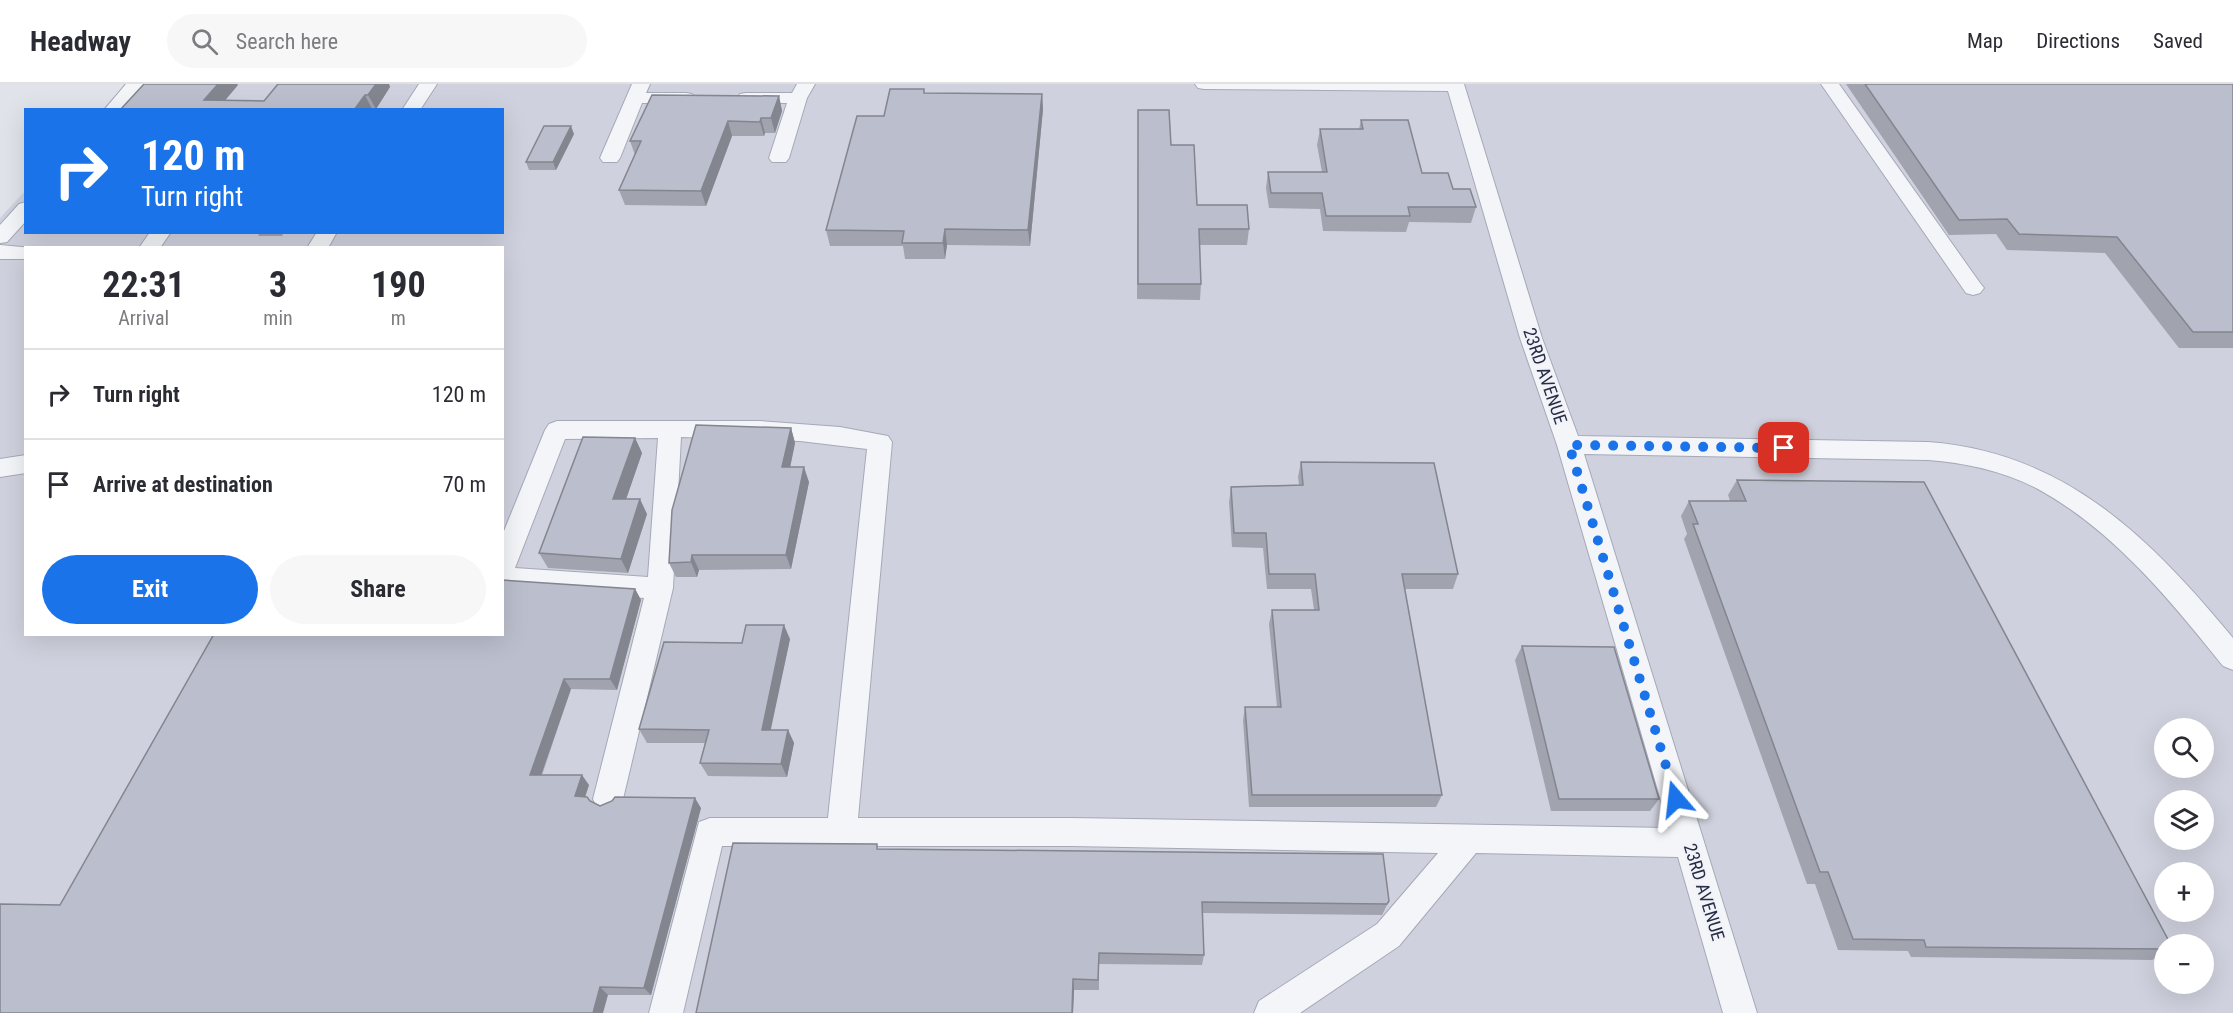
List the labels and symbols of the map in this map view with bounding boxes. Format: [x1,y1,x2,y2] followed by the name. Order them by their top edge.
[1519,325,1572,427] street label: 23RD AVENUE
[1758,422,1809,473] pin
[1644,767,1708,831] position arrow
[1680,841,1729,943] street label: 23RD AVENUE

